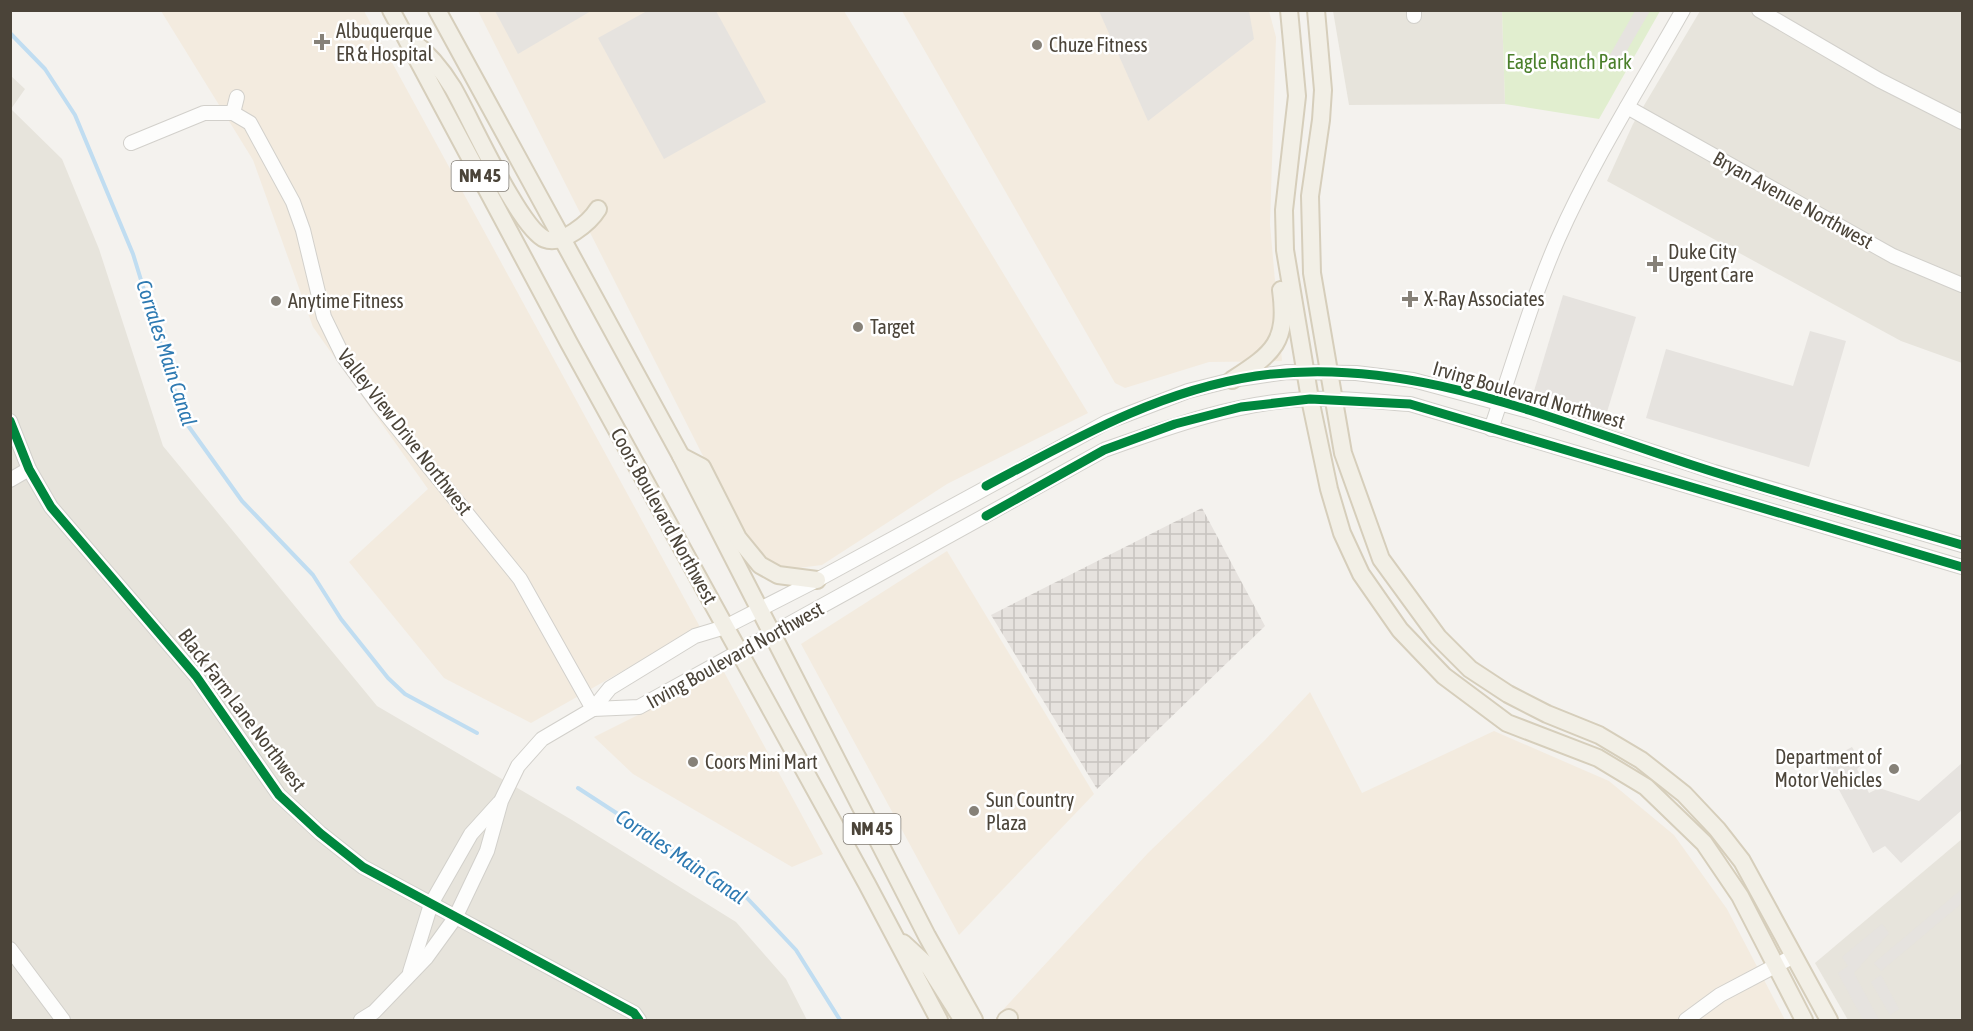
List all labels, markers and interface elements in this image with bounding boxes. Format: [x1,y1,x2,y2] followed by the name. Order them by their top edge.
[336,19,434,65] place label: Albuquerque ER & Hospital
[313,33,331,51] marker: Albuquerque ER & Hospital
[1049,33,1148,56] place label: Chuze Fitness
[1030,38,1044,52] marker: Chuze Fitness
[1506,50,1632,73] park label: Eagle Ranch Park
[1709,146,1877,253] street label: Bryan Avenue Northwest
[452,161,508,191] road number: NM 45
[1668,240,1754,286] place label: Duke City Urgent Care
[1646,255,1664,273] marker: Duke City Urgent Care
[132,277,202,429] water label: Corrales Main Canal
[1424,287,1545,310] place label: X-Ray Associates
[288,289,404,312] place label: Anytime Fitness
[1401,290,1419,308] marker: X-Ray Associates
[269,294,283,308] marker: Anytime Fitness
[870,315,915,338] place label: Target
[851,320,865,334] marker: Target
[333,344,477,519] street label: Valley View Drive Northwest
[1430,356,1628,433] street label: Irving Boulevard Northwest
[607,424,722,608] street label: Coors Boulevard Northwest
[642,596,827,713] street label: Irving Boulevard Northwest
[174,624,311,796] street label: Black Farm Lane Northwest
[1774,745,1882,791] place label: Department of Motor Vehicles
[705,750,818,773] place label: Coors Mini Mart
[686,755,700,769] marker: Coors Mini Mart
[1887,762,1901,776] marker: Department of Motor Vehicles
[986,788,1074,834] place label: Sun Country Plaza
[612,804,751,909] water label: Corrales Main Canal
[967,804,981,818] marker: Sun Country Plaza
[844,814,900,844] road number: NM 45

